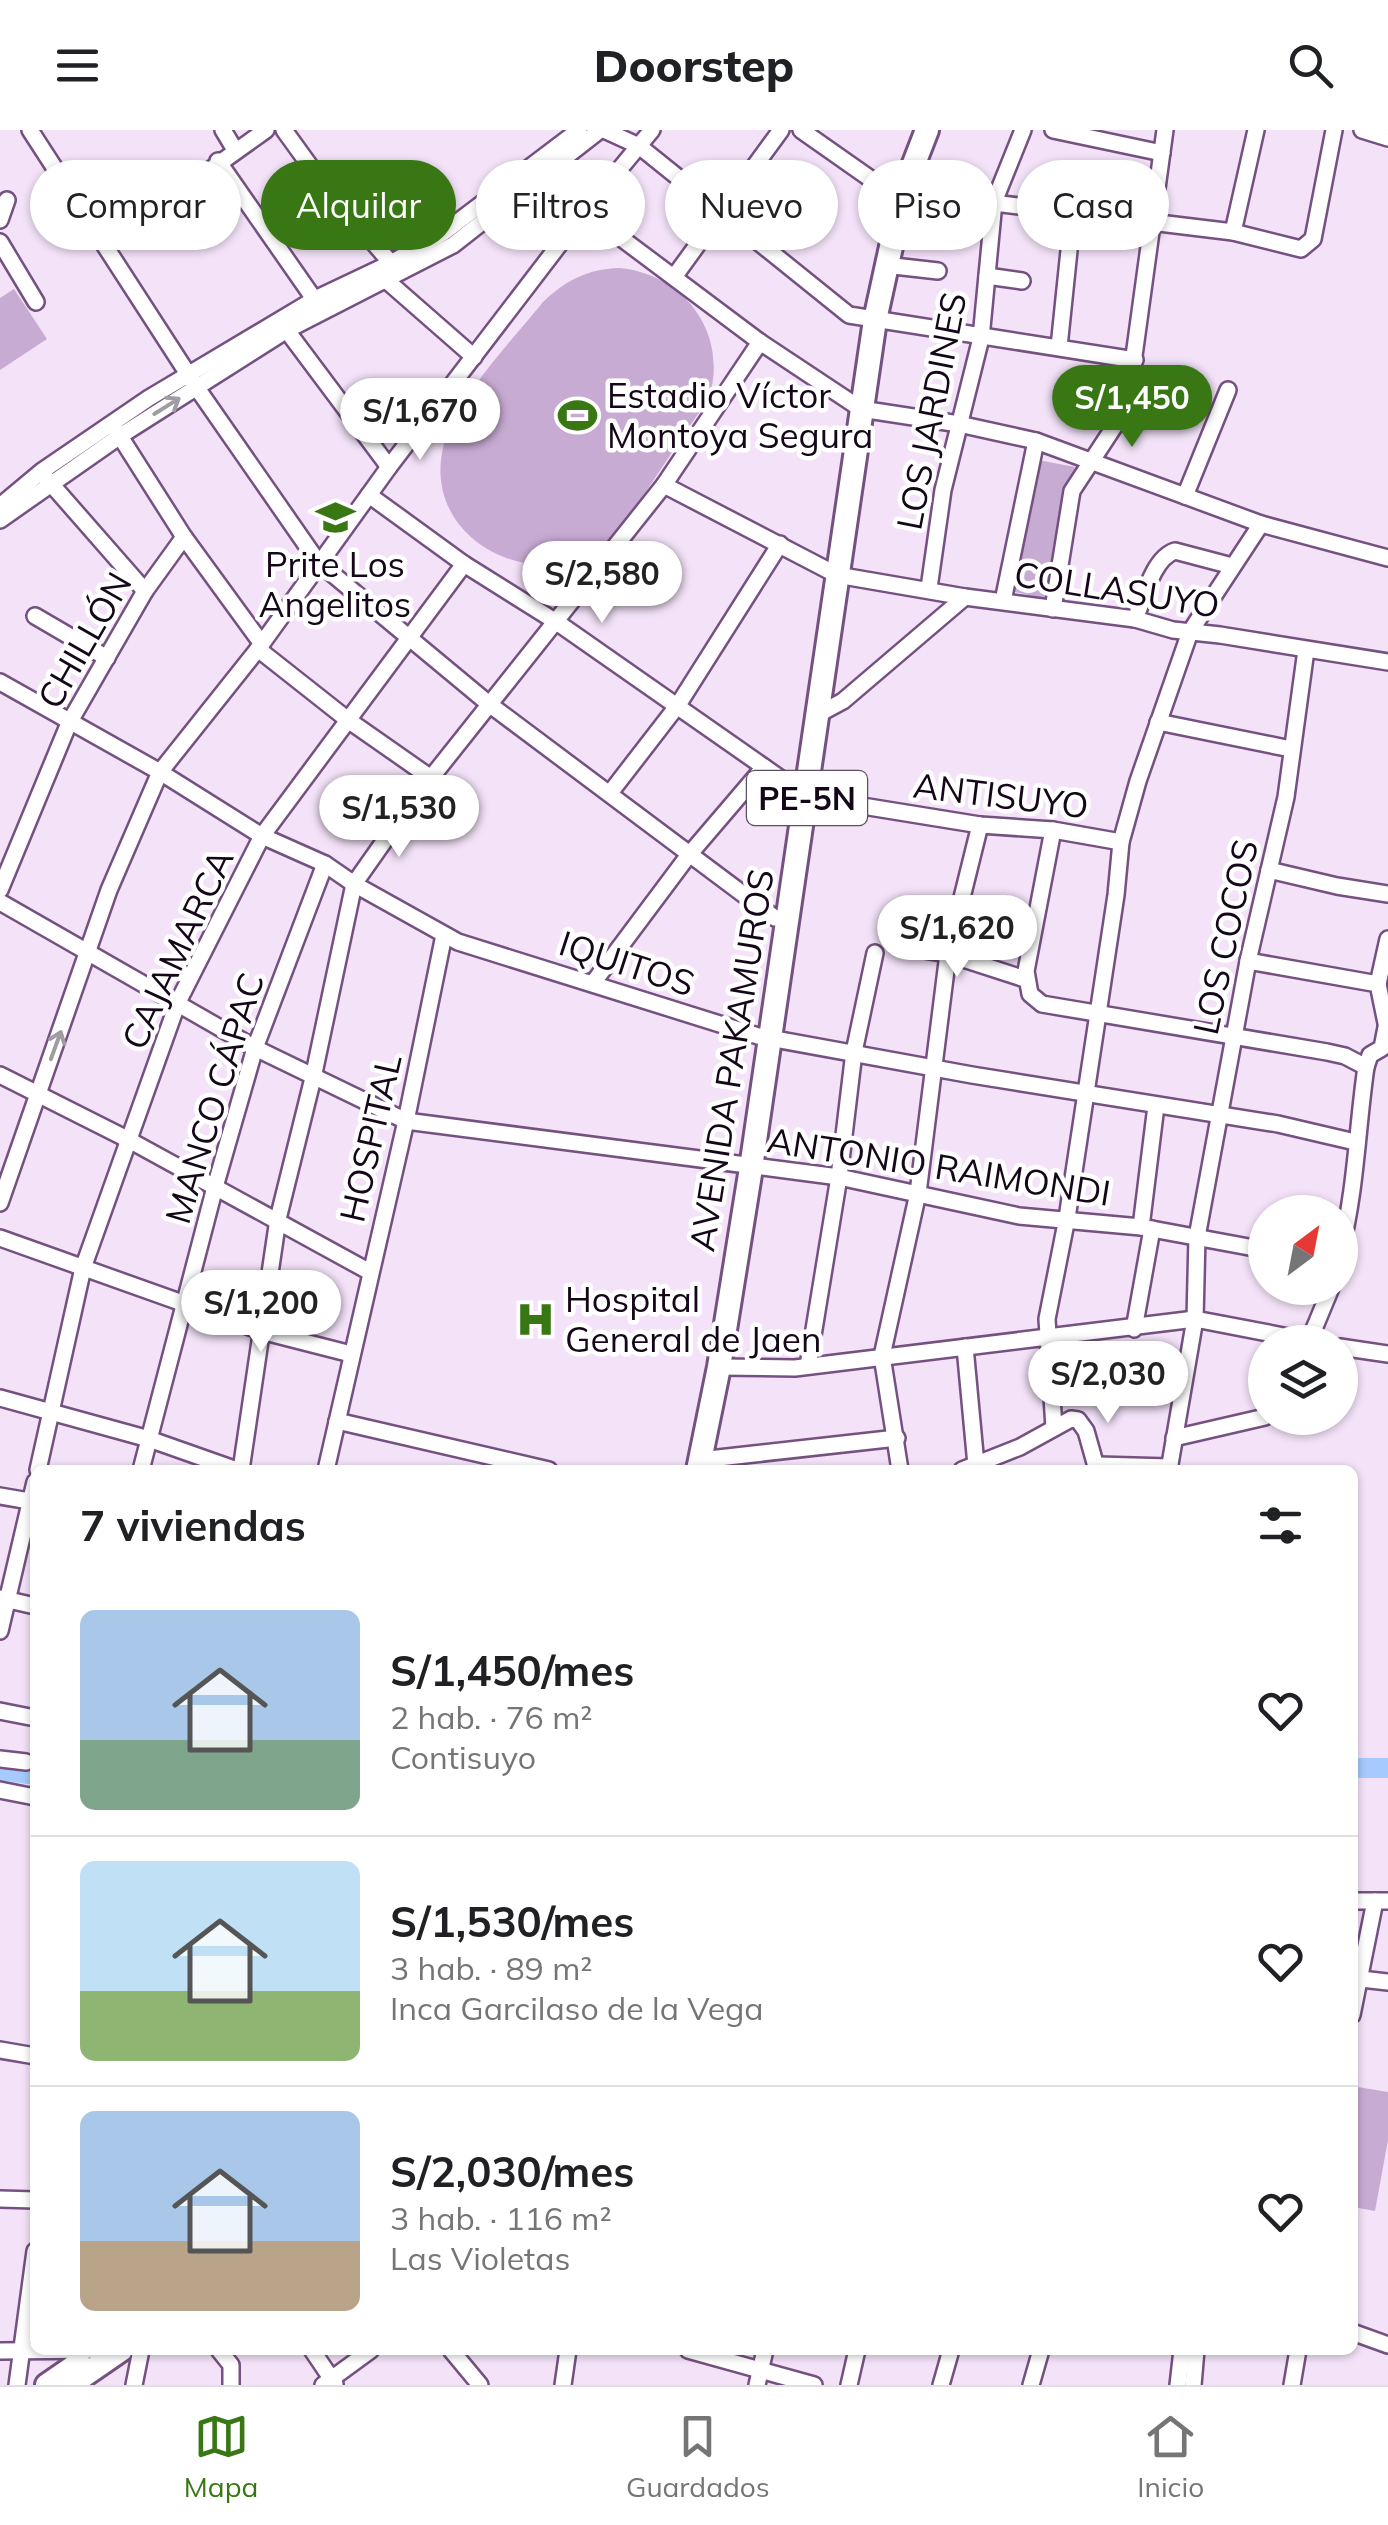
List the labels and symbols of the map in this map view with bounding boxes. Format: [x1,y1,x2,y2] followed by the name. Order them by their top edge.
[886,289,976,533] street label: LOS JARDINES
[1040,365,1224,450] pin: S/1,450
[607,373,873,457] place label: Estadio Víctor Montoya Segura
[328,378,512,463] pin: S/1,670
[556,394,598,436] sports icon: Estadio Víctor Montoya Segura
[152,396,181,416] one-way arrow
[314,496,356,538] school or university icon: Prite Los Angelitos
[510,541,694,626] pin: S/2,580
[259,542,411,626] place label: Prite Los Angelitos
[1011,551,1223,627] street label: COLLASUYO
[27,564,141,716] street label: CHILLÓN
[911,762,1091,828] street label: ANTISUYO
[747,771,867,825] road number: PE-5N
[307,775,491,860] pin: S/1,530
[1183,836,1267,1038] street label: LOS COCOS
[111,842,243,1056] street label: CAJAMARCA
[679,866,783,1254] street label: AVENIDA PAKAMUROS
[865,895,1049,980] pin: S/1,620
[554,921,700,1005] street label: IQUITOS
[155,967,273,1229] street label: MANCO CÁPAC
[48,1030,66,1061] one-way arrow
[329,1050,411,1226] street label: HOSPITAL
[764,1117,1114,1215] street label: ANTONIO RAIMONDI
[1248,1195,1358,1305] north arrow
[169,1270,353,1355] pin: S/1,200
[565,1277,821,1361] place label: Hospital General de Jaen
[514,1298,556,1340] hospital icon: Hospital General de Jaen
[1016,1341,1200,1426] pin: S/2,030

